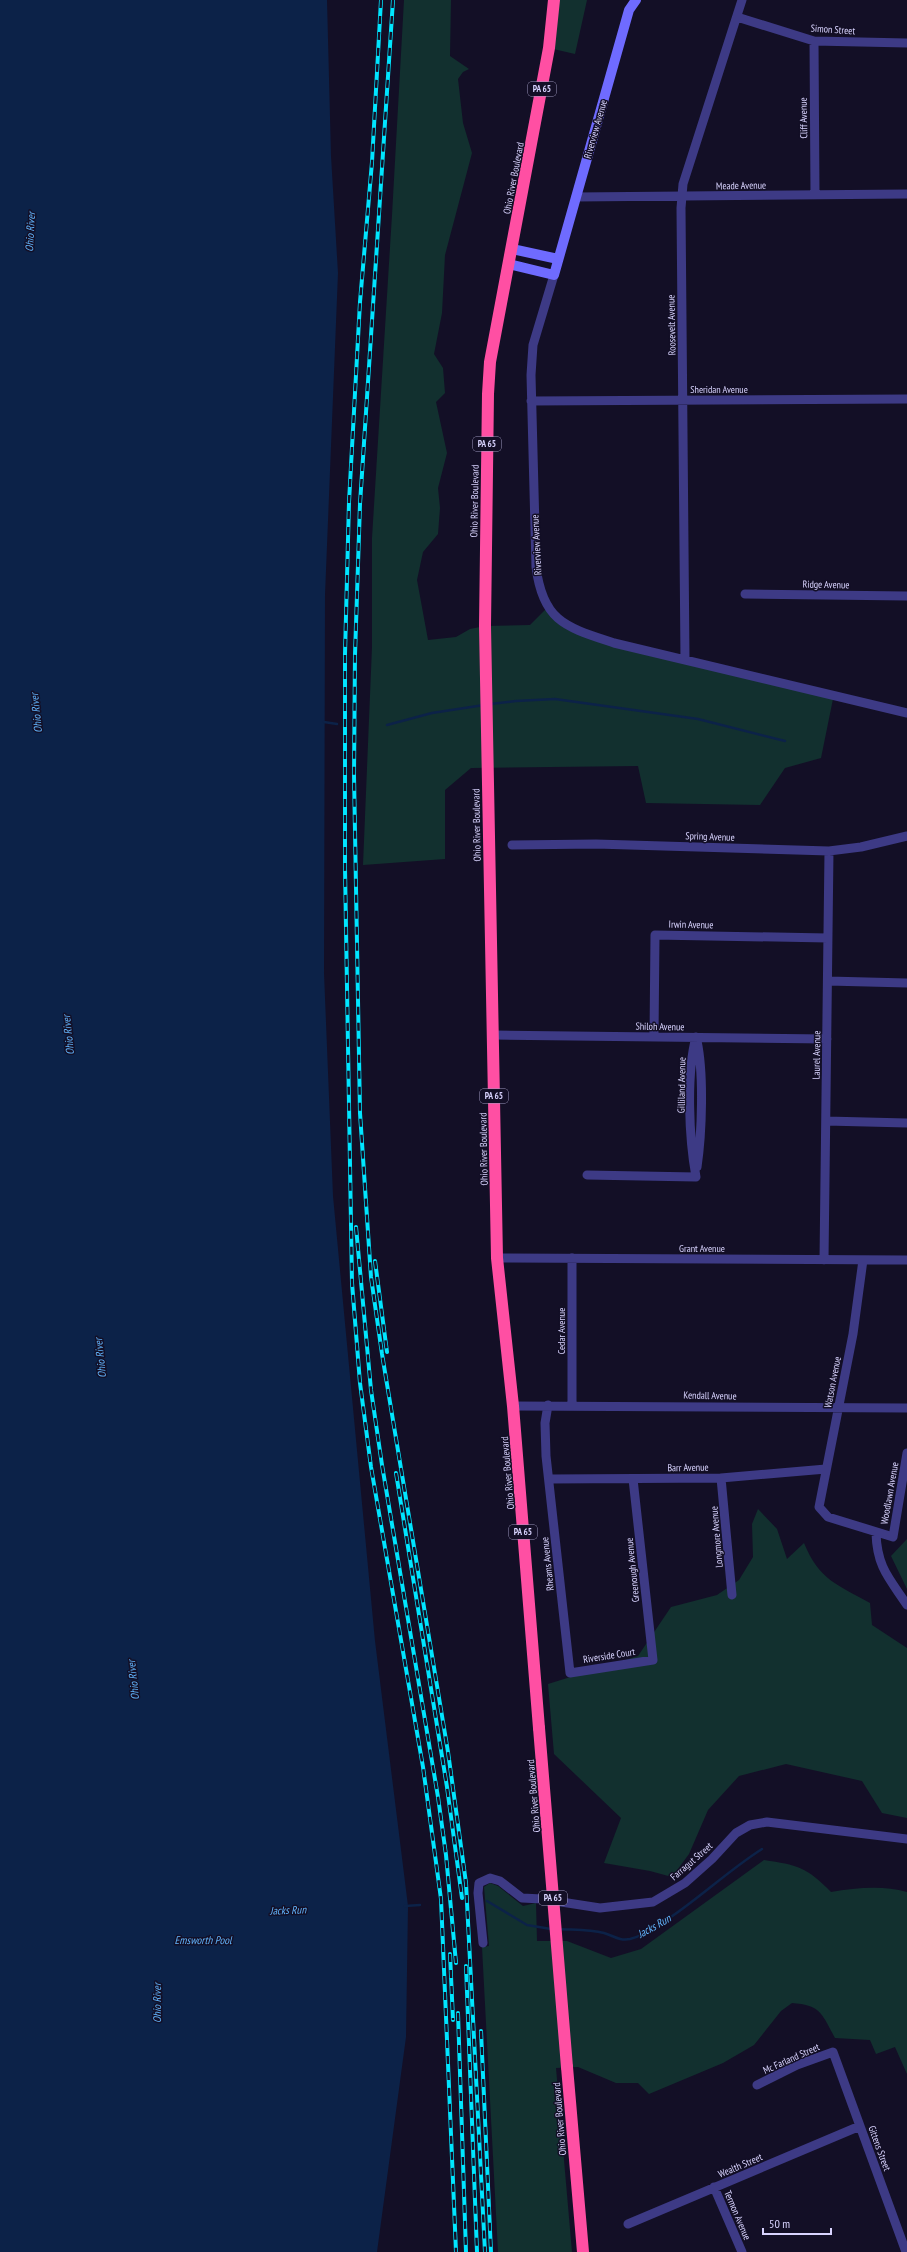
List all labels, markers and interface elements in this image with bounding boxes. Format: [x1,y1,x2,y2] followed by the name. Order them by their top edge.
[810,21,856,38] street label: Simon Street
[528,82,556,96] road number: PA 65
[797,97,810,139] street label: Cliff Avenue
[581,98,610,160] street label: Riverview Avenue
[500,141,527,215] street label: Ohio River Boulevard
[716,179,766,192] street label: Meade Avenue
[22,210,38,252] water label: Ohio River
[664,295,679,355] street label: Roosevelt Avenue
[690,383,748,396] street label: Sheridan Avenue
[473,437,501,451] road number: PA 65
[467,464,482,538] street label: Ohio River Boulevard
[528,514,545,576] street label: Riverview Avenue
[802,578,850,591] street label: Ridge Avenue
[27,690,45,734] water label: Ohio River
[469,788,484,862] street label: Ohio River Boulevard
[685,829,735,844] street label: Spring Avenue
[669,918,713,931] street label: Irwin Avenue
[59,1012,77,1056] water label: Ohio River
[635,1020,685,1033] street label: Shiloh Avenue
[810,1031,823,1079] street label: Laurel Avenue
[675,1057,688,1113] street label: Gilliland Avenue
[480,1089,508,1103] road number: PA 65
[476,1112,491,1186] street label: Ohio River Boulevard
[679,1242,725,1255] street label: Grant Avenue
[555,1308,568,1354] street label: Cedar Avenue
[91,1335,109,1379] water label: Ohio River
[821,1355,844,1409] street label: Watson Avenue
[683,1389,737,1402] street label: Kendall Avenue
[498,1436,517,1510] street label: Ohio River Boulevard
[667,1461,709,1474] street label: Barr Avenue
[878,1461,901,1525] street label: Woodlawn Avenue
[707,1506,726,1568] street label: Longmore Avenue
[509,1525,537,1539] road number: PA 65
[538,1536,557,1592] street label: Rheams Avenue
[623,1537,642,1603] street label: Greenough Avenue
[582,1645,636,1666] street label: Riverside Court
[124,1657,142,1701] water label: Ohio River
[524,1759,543,1833] street label: Ohio River Boulevard
[668,1839,715,1883] street label: Farragut Street
[539,1891,567,1905] road number: PA 65
[269,1902,307,1918] water label: Jacks Run
[634,1911,674,1941] water label: Jacks Run
[175,1933,233,1947] water label: Emsworth Pool
[150,1981,164,2023] water label: Ohio River
[761,2040,822,2077] street label: Mc Farland Street
[550,2082,569,2156] street label: Ohio River Boulevard
[865,2124,894,2173] street label: Gittens Street
[716,2150,764,2181] street label: Wealth Street
[721,2188,754,2242] street label: Termon Avenue
[763,2210,831,2236] scale bar
[769,2216,790,2231] text: 50 m

